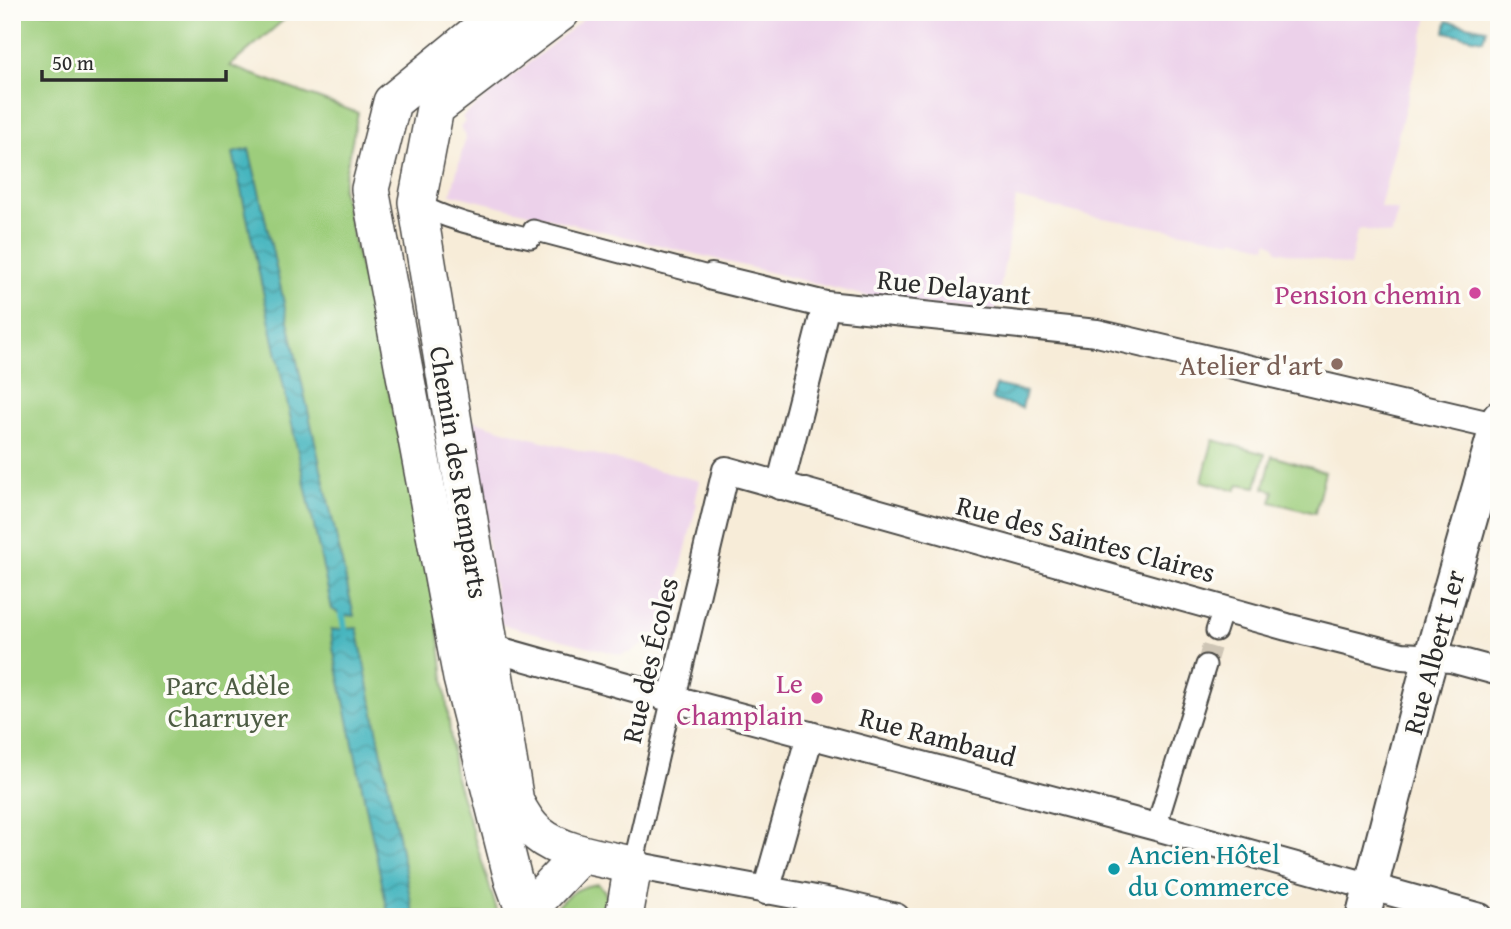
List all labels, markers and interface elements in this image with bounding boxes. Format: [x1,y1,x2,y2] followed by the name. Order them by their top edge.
[42,38,226,82] scale bar
[52,47,94,78] text: 50 m
[875,258,1033,314] street label: Rue Delayant
[1275,273,1461,314] place label: Pension chemin
[1467,285,1483,301] marker: Pension chemin
[420,343,500,601] street label: Chemin des Remparts
[1180,344,1323,385] place label: Atelier d'art
[1329,356,1345,372] marker: Atelier d'art
[952,484,1220,592] street label: Rue des Saintes Claires
[1391,565,1475,739] street label: Rue Albert 1er
[610,573,688,747] street label: Rue des Écoles
[676,662,803,735] place label: Le Champlain
[166,664,290,737] park label: Parc Adèle Charruyer
[809,690,825,706] marker: Le Champlain
[855,695,1021,777] street label: Rue Rambaud
[1128,833,1289,906] place label: Ancien Hôtel du Commerce
[1106,861,1122,877] marker: Ancien Hôtel du Commerce

